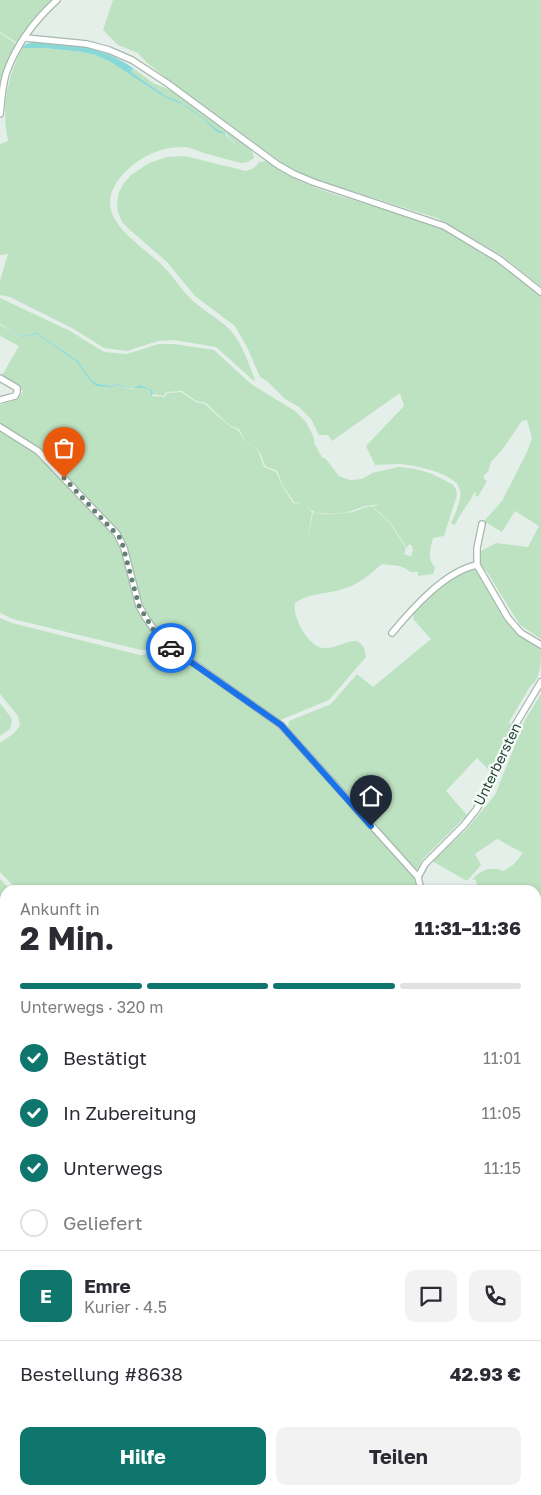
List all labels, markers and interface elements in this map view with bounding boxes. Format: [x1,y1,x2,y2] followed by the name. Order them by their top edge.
[43,427,85,478] pin
[50,434,78,462] icon: bag
[146,623,196,673] courier
[157,634,185,662] icon: car
[470,720,524,808] street label: Unterbersten
[350,775,392,826] pin
[357,782,385,810] icon: home
[20,899,100,919] text: Ankunft in
[415,916,521,939] text: 11:31–11:36
[20,919,114,957] text: 2 Min.
[20,997,164,1017] text: Unterwegs · 320 m
[20,1044,48,1072] icon: check
[63,1046,147,1069] text: Bestätigt
[483,1048,521,1068] text: 11:01
[20,1099,48,1127] icon: check
[63,1101,196,1124] text: In Zubereitung
[481,1103,521,1123] text: 11:05
[20,1154,48,1182] icon: check
[63,1156,163,1179] text: Unterwegs
[484,1158,521,1178] text: 11:15
[63,1211,143,1234] text: Geliefert
[405,1270,457,1322] button: chat
[469,1270,521,1322] button: phone
[84,1274,131,1297] text: Emre
[40,1284,52,1307] text: E
[84,1297,167,1317] text: Kurier · 4.5
[20,1362,183,1385] text: Bestellung #8638
[450,1362,521,1385] text: 42.93 €
[20,1427,266,1485] button: Hilfe
[276,1427,521,1485] button: Teilen

